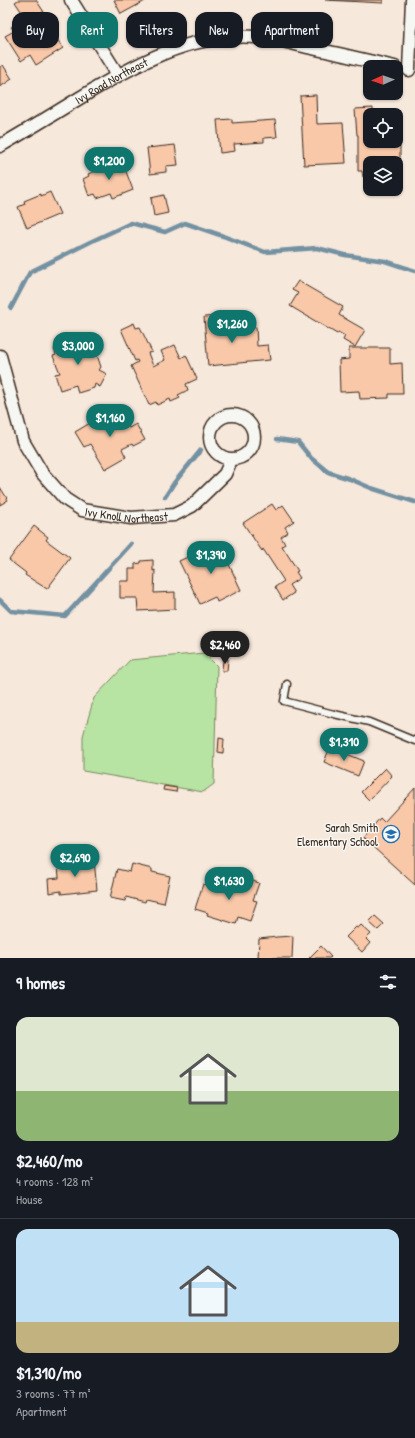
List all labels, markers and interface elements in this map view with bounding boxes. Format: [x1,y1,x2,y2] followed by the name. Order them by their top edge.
[12,12,59,48] chip: Buy
[67,12,118,48] chip: Rent
[126,12,187,48] chip: Filters
[195,12,243,48] chip: New
[251,12,333,48] chip: Apartment
[71,53,151,108] street label: Ivy Road Northeast
[363,60,403,100] north arrow
[363,60,403,196] map controls
[363,108,403,148] button: locate
[76,147,142,181] pin: $1,200
[93,151,125,169] text: $1,200
[363,156,403,196] button: layers
[199,310,265,344] pin: $1,260
[216,314,248,332] text: $1,260
[45,332,111,366] pin: $3,000
[62,336,94,354] text: $3,000
[77,404,143,438] pin: $1,160
[95,408,125,426] text: $1,160
[84,502,169,526] street label: Ivy Knoll Northeast
[178,541,244,575] pin: $1,390
[196,545,226,563] text: $1,390
[192,631,258,665] pin: $2,460
[209,635,241,653] text: $2,460
[311,728,377,762] pin: $1,310
[329,732,359,750] text: $1,310
[297,819,379,850] place label: Sarah Smith Elementary School
[381,824,401,844] school or university icon: Sarah Smith Elementary School
[42,844,108,878] pin: $2,690
[59,848,91,866] text: $2,690
[196,867,262,901] pin: $1,630
[214,871,244,889] text: $1,630
[16,971,65,994] text: 9 homes
[377,971,399,993] icon: filters
[172,1043,244,1115] icon: home
[16,1149,82,1172] text: $2,460/mo
[16,1172,93,1190] text: 4 rooms · 128 m²
[16,1190,43,1208] text: House
[172,1255,244,1327] icon: home
[16,1361,81,1384] text: $1,310/mo
[16,1384,90,1402] text: 3 rooms · 77 m²
[16,1402,67,1420] text: Apartment

